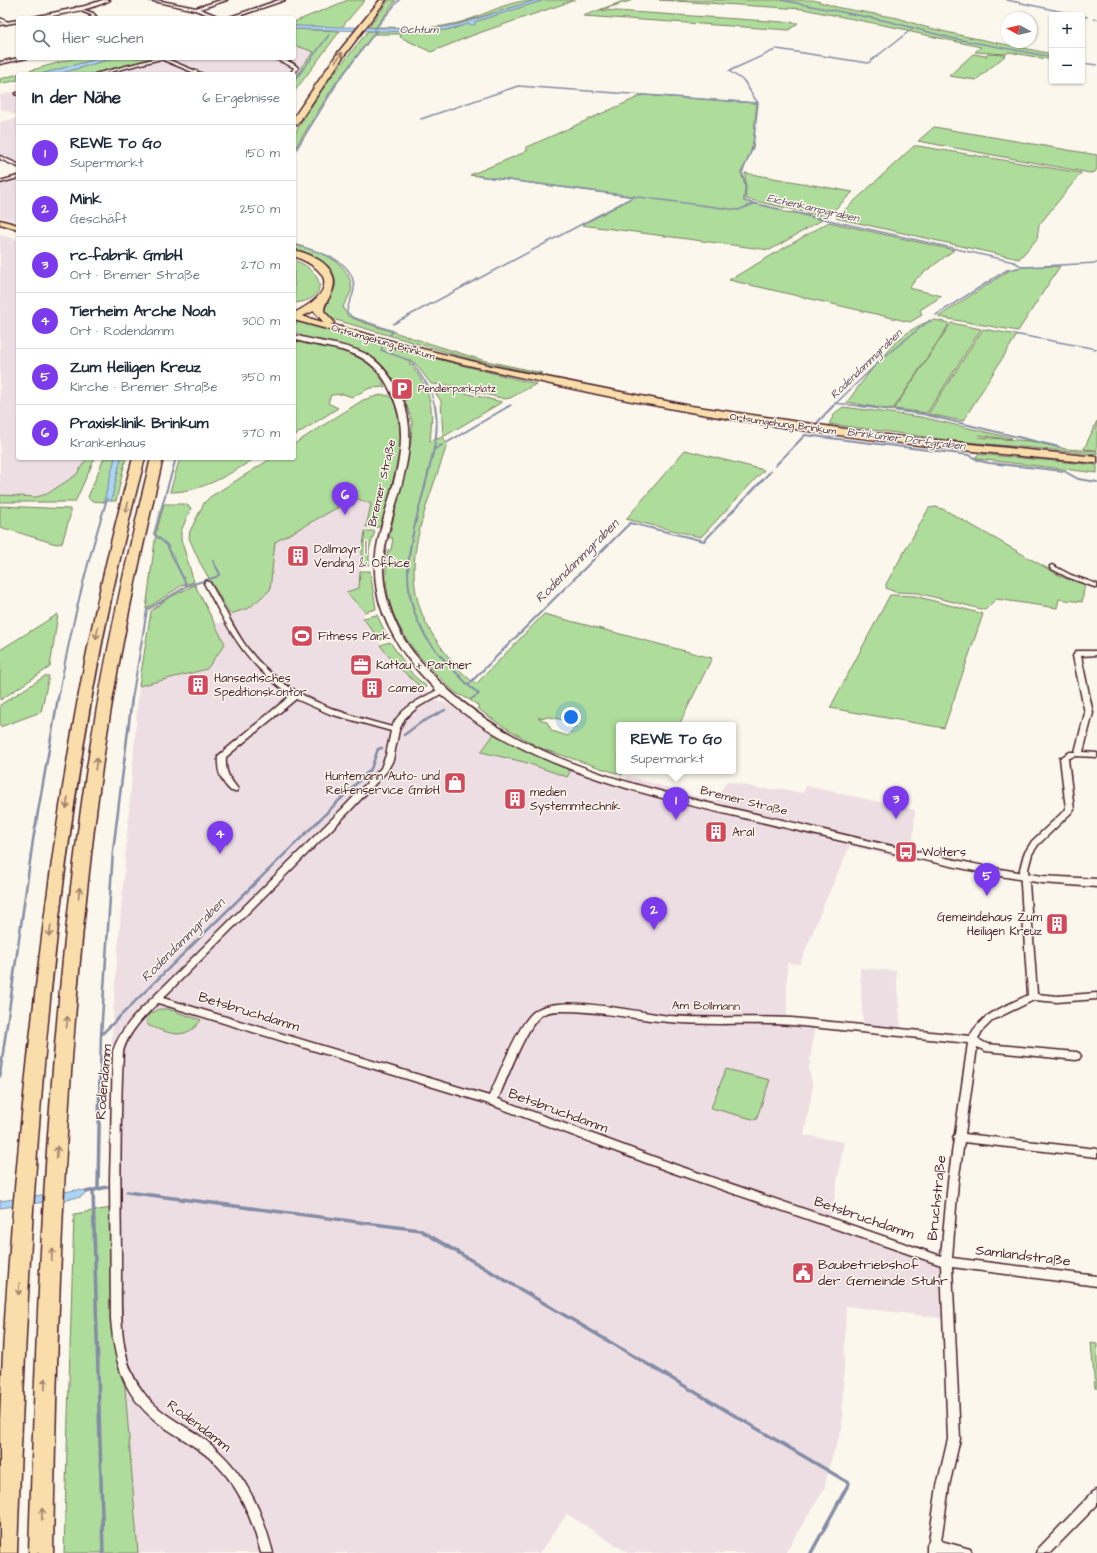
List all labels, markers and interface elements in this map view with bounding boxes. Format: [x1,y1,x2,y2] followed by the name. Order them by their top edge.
[1001,12,1037,48] north arrow
[1049,12,1085,84] map controls
[1049,12,1085,48] button: +
[16,16,296,60] search box
[400,22,440,37] water label: Ochtum
[30,27,52,49] icon: search
[62,28,143,49] text: Hier suchen
[1049,48,1085,84] button: −
[335,51,343,62] one-way arrow
[32,86,121,110] text: In der Nähe
[202,89,280,107] text: 6 Ergebnisse
[70,133,161,154] text: REWE To Go
[44,144,46,162] text: 1
[246,144,280,162] text: 150 m
[70,154,144,172] text: Supermarkt
[70,189,101,210] text: Mink
[765,190,862,227] water label: Eichenkampgraben
[41,200,49,218] text: 2
[240,200,280,218] text: 250 m
[70,210,127,228] text: Geschäft
[70,245,183,266] text: rc-fabrik GmbH
[42,256,48,274] text: 3
[241,256,280,274] text: 270 m
[70,266,200,284] text: Ort · Bremer Straße
[70,301,215,322] text: Tierheim Arche Noah
[41,312,49,330] text: 4
[242,312,280,330] text: 300 m
[329,321,437,365] street label: Ortsumgehung Brinkum
[70,322,174,340] text: Ort · Rodendamm
[827,325,907,403] water label: Rodendammgraben
[70,357,201,378] text: Zum Heiligen Kreuz
[40,368,50,386] text: 5
[241,368,280,386] text: 350 m
[389,376,415,402] parking icon: Pendlerparkplatz
[70,378,218,396] text: Kirche · Bremer Straße
[418,382,496,396] place label: Pendlerparkplatz
[729,410,837,439] street label: Ortsumgehung Brinkum
[70,413,208,434] text: Praxisklinik Brinkum
[41,424,49,442] text: 6
[242,424,280,442] text: 370 m
[846,424,968,455] water label: Brinkumer Dorfgraben
[70,434,146,452] text: Krankenhaus
[364,437,400,528] street label: Bremer Straße
[332,482,358,515] pin: 6
[122,500,130,513] one-way arrow
[531,514,625,608] water label: Rodendammgraben
[314,540,411,573] place label: Dallmayr | Vending & Office
[285,543,311,569] building icon: Dallmayr | Vending & Office
[289,623,315,649] sports icon: Fitness Park
[92,626,100,639] one-way arrow
[318,628,391,645] place label: Fitness Park
[348,652,374,678] office icon: Kattau + Partner
[376,657,472,674] place label: Kattau + Partner
[214,670,307,701] place label: Hanseatisches Speditionskontor
[185,672,211,698] building icon: Hanseatisches Speditionskontor
[359,675,385,701] building icon: cameo
[388,680,425,697] place label: cameo
[561,707,581,727] your location
[616,722,736,774] popup
[630,729,722,750] text: REWE To Go
[630,750,704,768] text: Supermarkt
[92,758,100,771] one-way arrow
[325,768,440,799] place label: Huntemann Auto- und Reifenservice GmbH
[442,770,468,796] shop icon: Huntemann Auto- und Reifenservice GmbH
[699,782,790,820] street label: Bremer Straße
[530,784,621,816] place label: medien Systemmtechnik
[502,786,528,812] building icon: medien Systemmtechnik
[883,786,909,819] pin: 3
[663,787,689,820] pin: 1
[63,796,71,809] one-way arrow
[703,819,729,845] building icon: Aral
[207,821,233,854] pin: 4
[732,824,754,841] place label: Aral
[893,839,919,865] bus stop icon: Wolters
[922,844,966,861] place label: Wolters
[974,863,1000,896] pin: 5
[75,887,82,900] one-way arrow
[137,893,231,987] water label: Rodendammgraben
[641,897,667,930] pin: 2
[937,909,1043,941] place label: Gemeindehaus Zum Heiligen Kreuz
[1044,911,1070,937] building icon: Gemeindehaus Zum Heiligen Kreuz
[46,924,54,937] one-way arrow
[196,987,302,1037] street label: Betsbruchdamm
[672,997,740,1015] street label: Am Bollmann
[63,1016,70,1029] one-way arrow
[91,1043,117,1121] street label: Rodendamm
[505,1084,611,1138] street label: Betsbruchdamm
[54,1146,61,1159] one-way arrow
[923,1154,951,1242] street label: Bruchstraße
[811,1191,917,1245] street label: Betsbruchdamm
[974,1240,1072,1272] street label: Samlandstraße
[48,1248,55,1261] one-way arrow
[818,1255,948,1291] place label: Baubetriebshof der Gemeinde Stuhr
[790,1260,816,1286] public building icon: Baubetriebshof der Gemeinde Stuhr
[15,1282,22,1295] one-way arrow
[41,1378,49,1391] one-way arrow
[163,1395,235,1457] street label: Rodendamm
[38,1508,46,1521] one-way arrow

